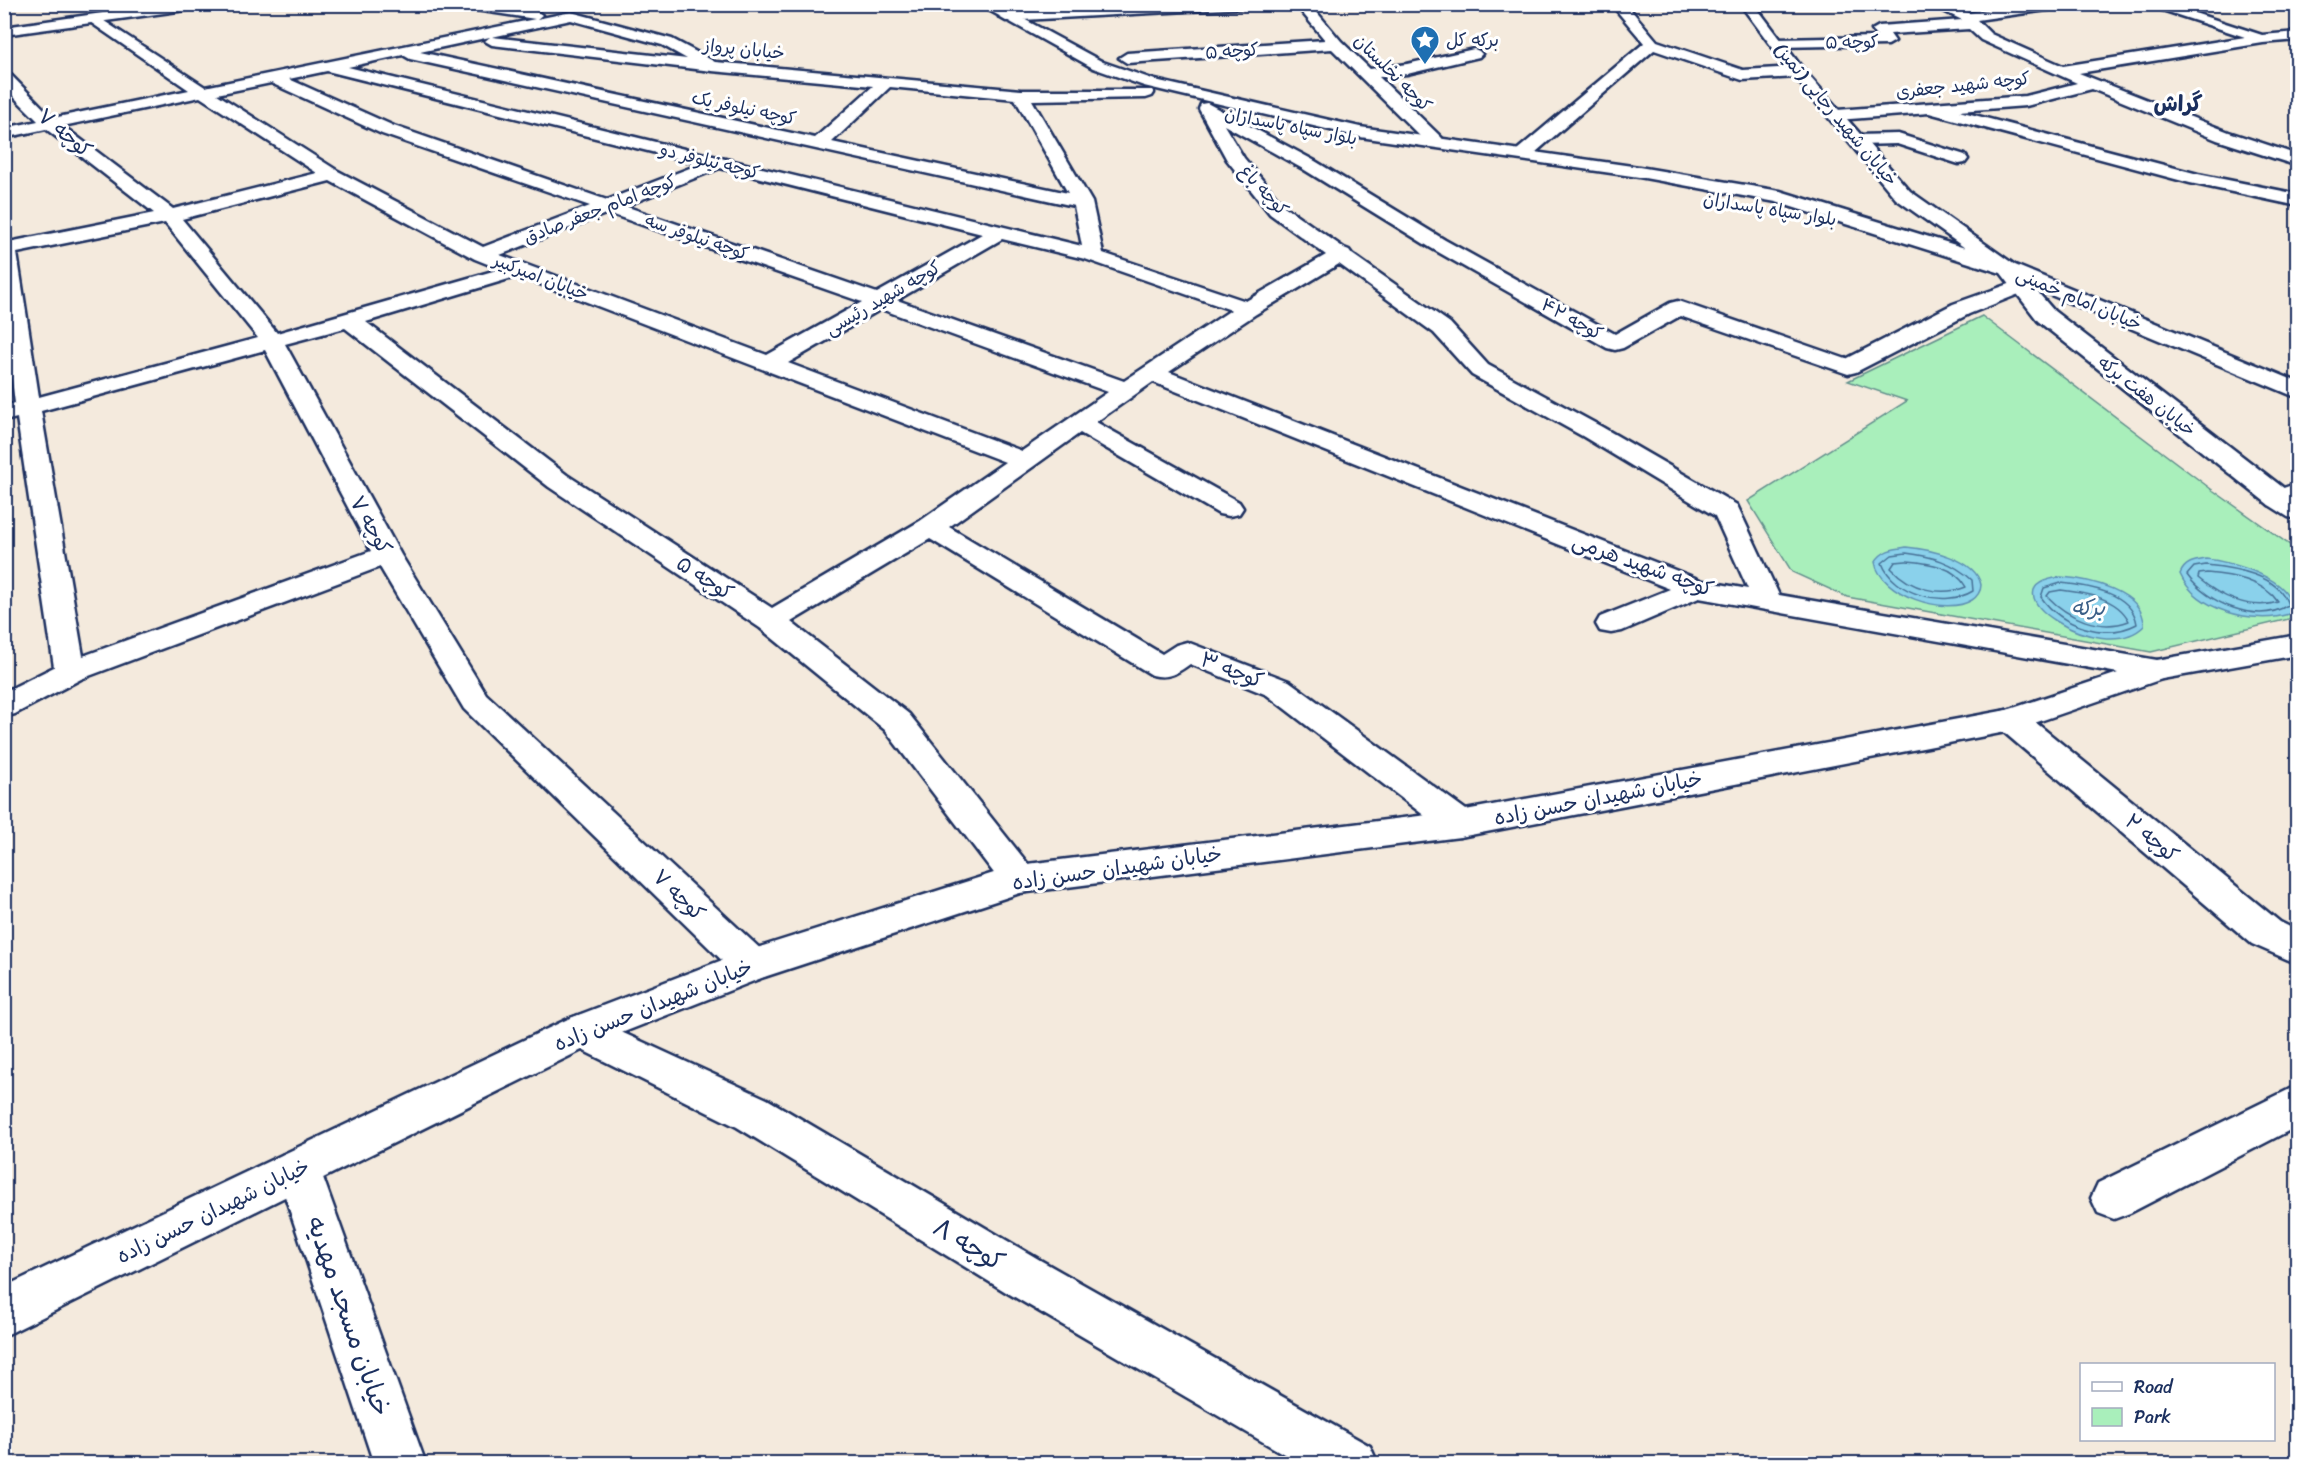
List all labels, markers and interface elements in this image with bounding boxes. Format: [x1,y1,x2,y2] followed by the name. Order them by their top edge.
[1409,24,1441,66] place icon: برکه کل
[1446,24,1499,56] place label: برکه کل
[1346,26,1440,120] street label: کوچه نخلستان
[1825,26,1879,58] street label: کوچه ۵
[700,29,786,69] street label: خیابان پرواز
[1204,33,1260,69] street label: کوچه ۵
[1766,35,1906,193] street label: خیابان شهید رجایی (تمیز)
[1894,62,2032,108] street label: کوچه شهید جعفری
[689,81,800,135] street label: کوچه نیلوفر یک
[2154,84,2203,123] district label: گراش
[1222,97,1360,155] street label: بلوار سپاه پاسداران
[29,98,101,168] street label: کوچه ۷
[655,133,764,189] street label: کوچه نیلوفر دو
[1231,156,1297,224] street label: کوچه باغ
[519,165,682,253] street label: کوچه امام جعفر صادق
[1701,183,1839,235] street label: بلوار سپاه پاسداران
[640,204,754,270] street label: کوچه نیلوفر سه
[487,243,593,310] street label: خیابان امیرکبیر
[819,252,947,344] street label: کوچه شهید رئیسی
[2011,258,2147,340] street label: خیابان امام خمینی
[1535,289,1609,349] street label: کوچه ۴۲
[2091,347,2203,445] street label: خیابان هفت برکه
[339,488,403,562] street label: کوچه ۷
[1567,522,1719,608] street label: کوچه شهید هرمی
[668,545,742,611] street label: کوچه ۵
[2071,588,2105,627] water label: برکه
[1195,641,1269,699] street label: کوچه ۳
[1490,759,1706,837] street label: خیابان شهیدان حسن زاده
[2116,803,2188,873] street label: کوچه ۲
[1010,834,1224,902] street label: خیابان شهیدان حسن زاده
[643,859,715,931] street label: کوچه ۷
[548,948,758,1062] street label: خیابان شهیدان حسن زاده
[110,1148,316,1274] street label: خیابان شهیدان حسن زاده
[924,1204,1014,1284] street label: کوچه ۸
[293,1210,405,1422] street label: خیابان مسجد مهدیه
[2080,1363,2275,1441] legend
[2134,1371,2174,1403] text: Road
[2134,1401,2171,1433] text: Park

